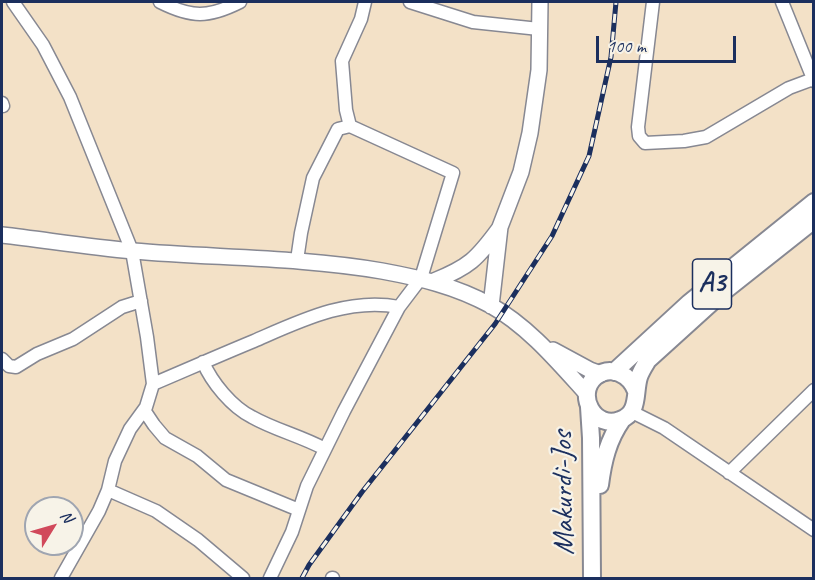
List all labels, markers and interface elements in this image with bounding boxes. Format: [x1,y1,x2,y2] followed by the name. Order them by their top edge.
[599,24,738,62] scale bar
[607,35,646,57] text: 100 m
[692,259,732,309] road number: A3
[545,430,583,556] street label: Makurdi-Jos
[24,496,84,556] north arrow
[56,506,78,526] text: N

